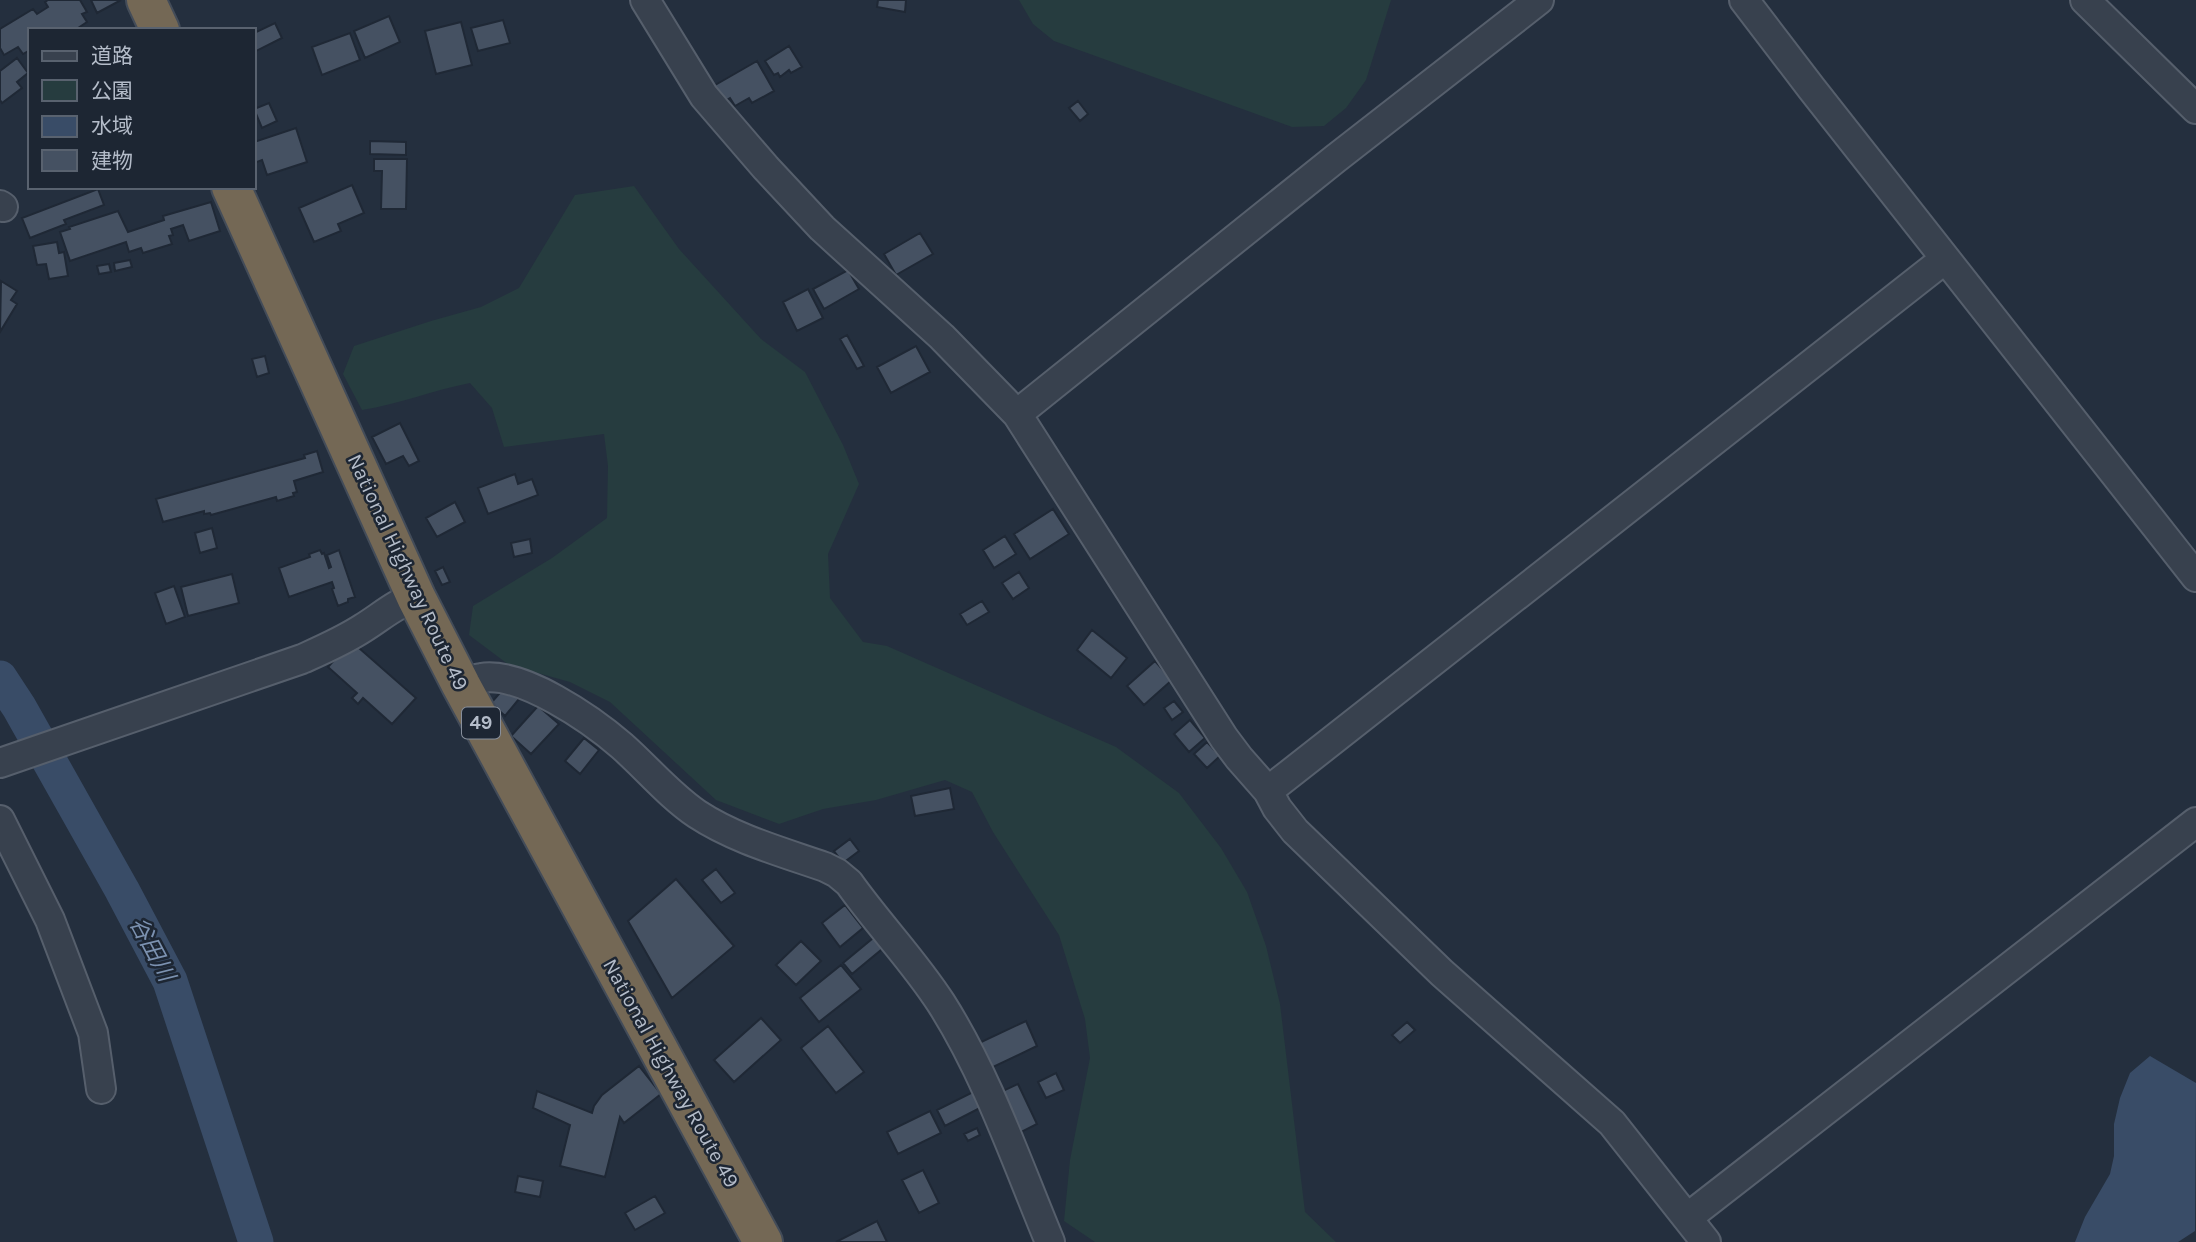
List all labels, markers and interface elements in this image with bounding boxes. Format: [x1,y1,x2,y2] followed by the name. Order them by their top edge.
[28,28,256,189] legend
[91,44,133,68] text: 道路
[91,79,133,103] text: 公園
[91,114,133,138] text: 水域
[91,149,133,173] text: 建物
[343,450,473,694] street label: National Highway Route 49
[462,708,500,738] road number: 49
[124,912,182,988] water label: 谷田川
[598,955,744,1191] street label: National Highway Route 49

